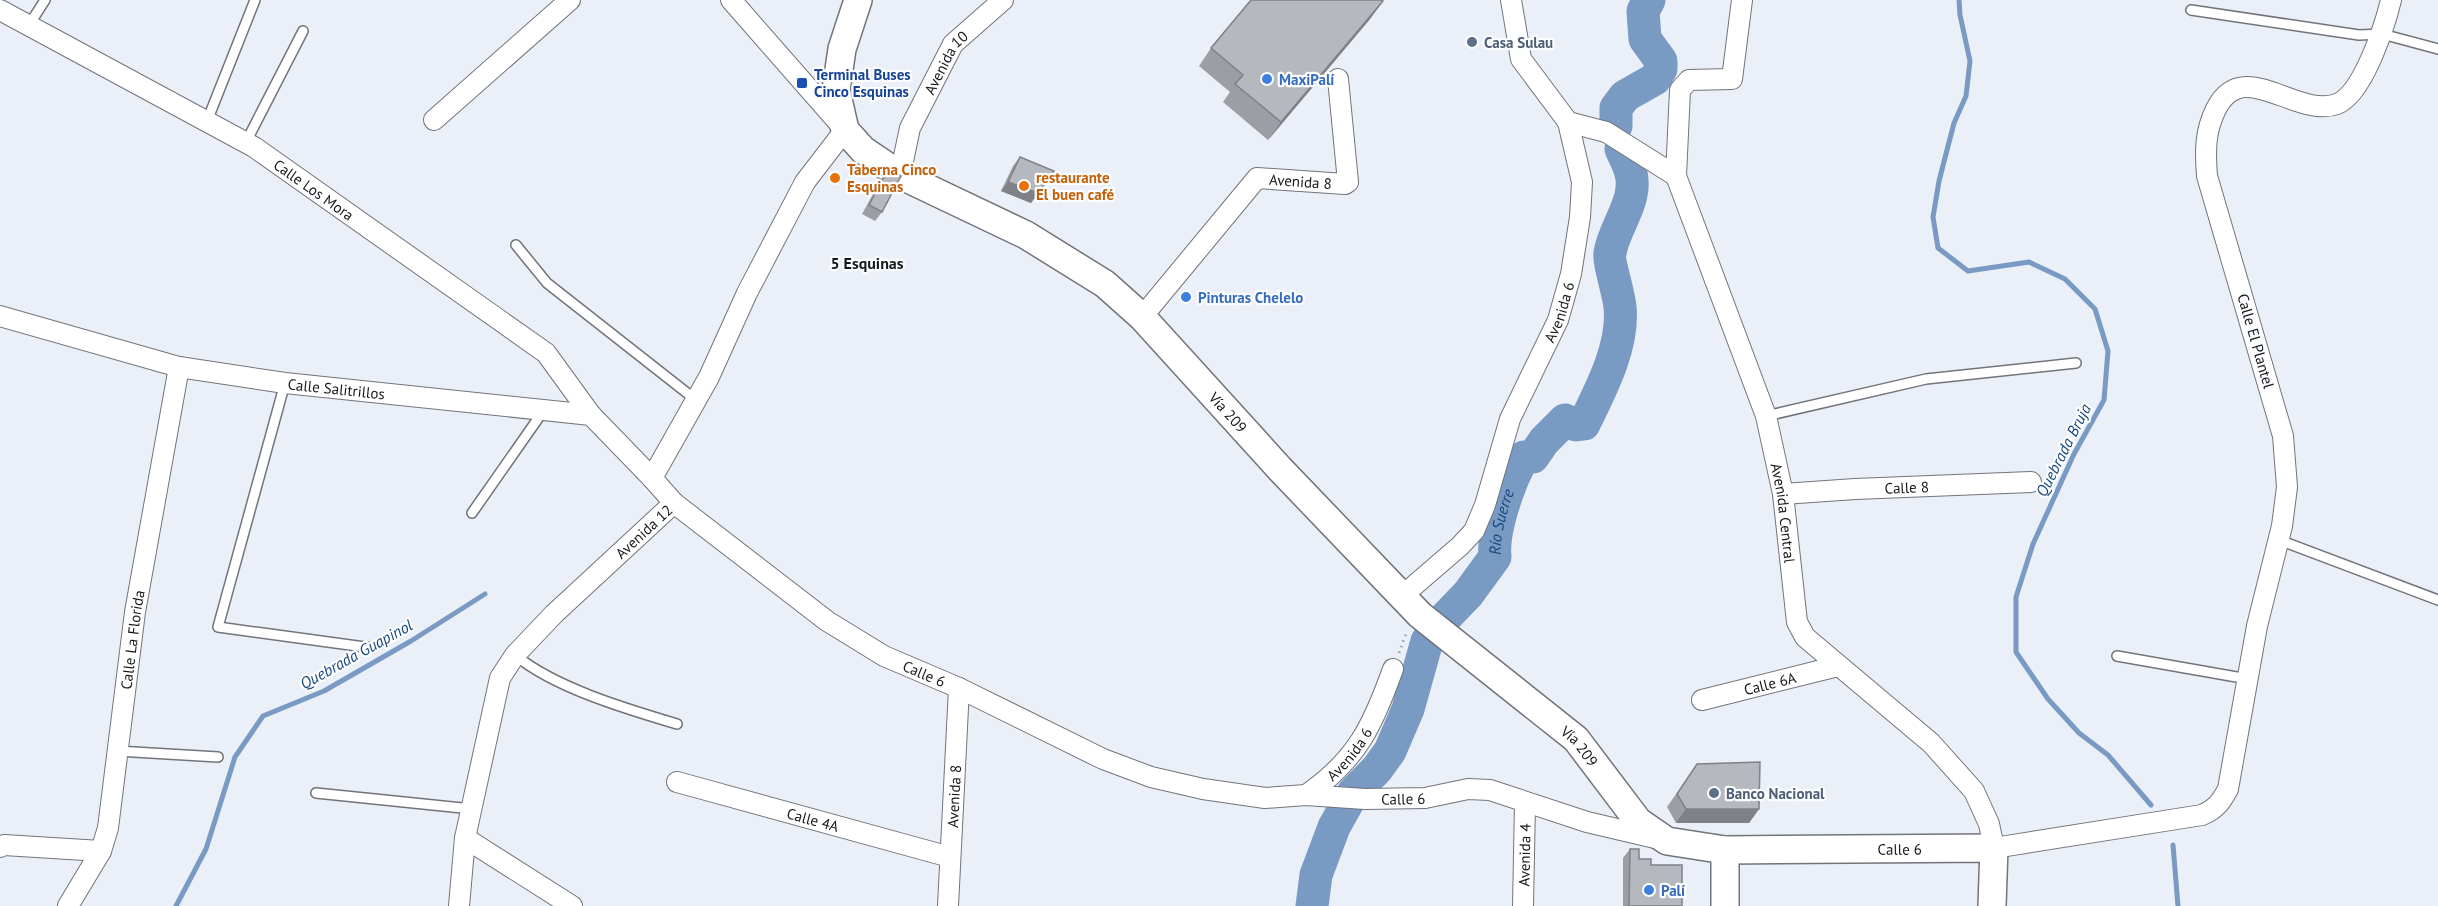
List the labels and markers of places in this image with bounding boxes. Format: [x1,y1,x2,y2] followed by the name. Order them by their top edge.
[1484,33,1553,52] place label: Casa Sulau
[1465,35,1479,49] marker: Casa Sulau
[814,65,911,101] place label: Terminal Buses Cinco Esquinas
[1279,70,1334,89] place label: MaxiPalí
[1260,72,1274,86] marker: MaxiPalí
[795,76,809,90] marker: Terminal Buses Cinco Esquinas
[847,160,936,196] place label: Taberna Cinco Esquinas
[1036,168,1114,204] place label: restaurante El buen café
[828,171,842,185] marker: Taberna Cinco Esquinas
[1017,179,1031,193] marker: restaurante El buen café
[1198,288,1303,307] place label: Pinturas Chelelo
[1179,290,1193,304] marker: Pinturas Chelelo
[1726,784,1825,803] place label: Banco Nacional
[1707,786,1721,800] marker: Banco Nacional
[1661,881,1685,900] place label: Palí
[1642,883,1656,897] marker: Palí

